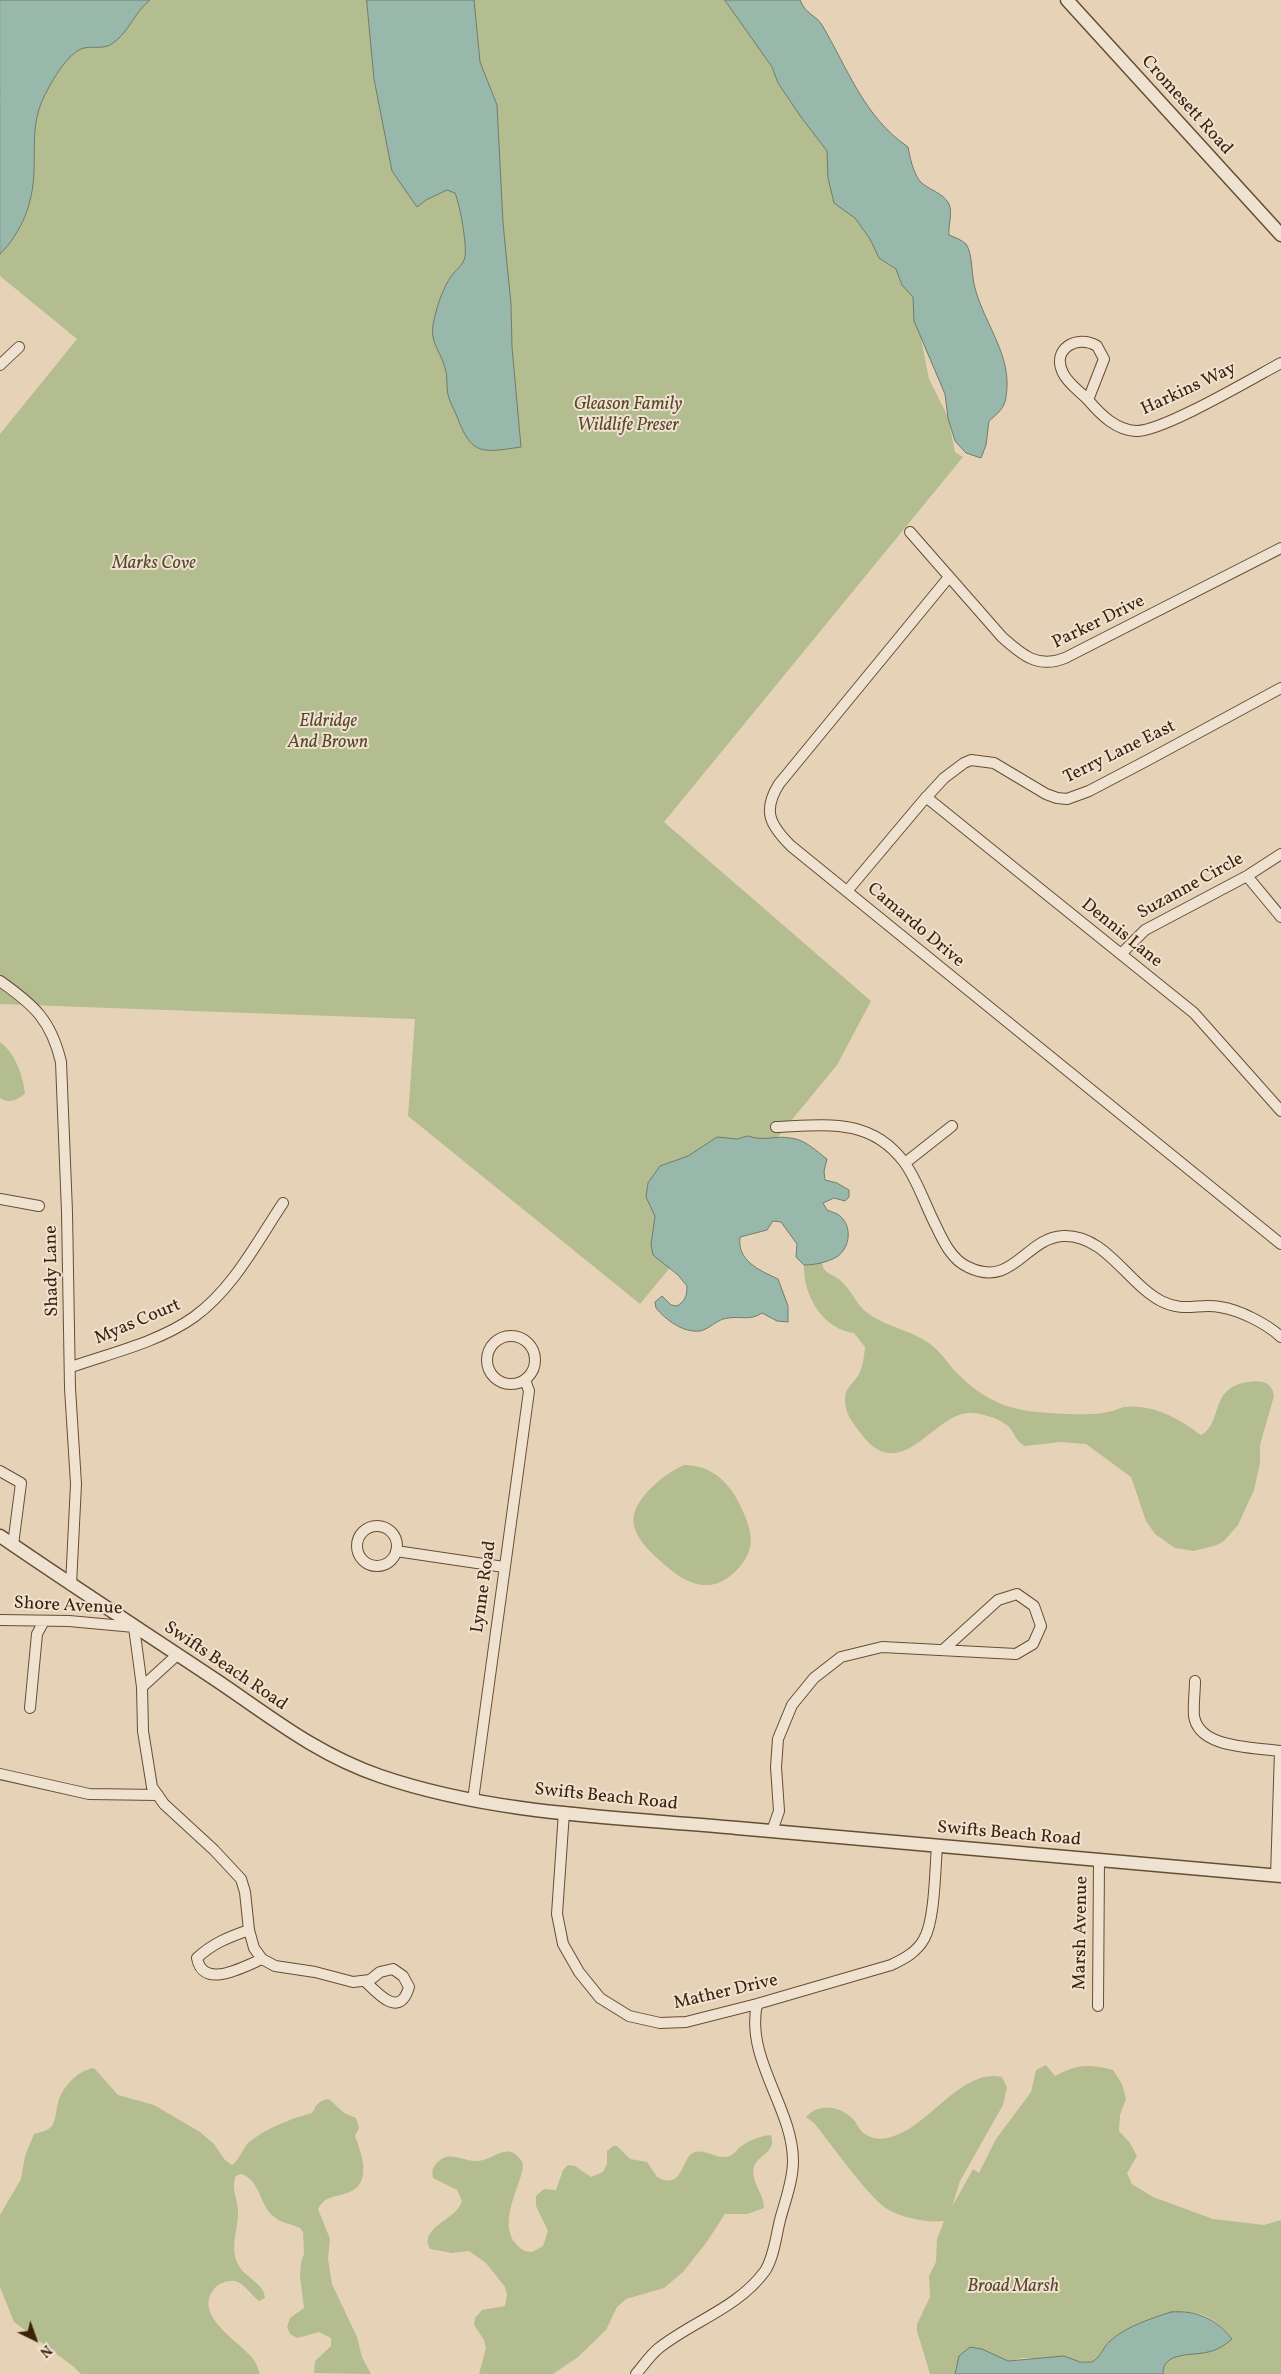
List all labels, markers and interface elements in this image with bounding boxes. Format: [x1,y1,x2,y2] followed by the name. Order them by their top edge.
[1136,52,1236,160] street label: Cromesett Road
[1138,359,1240,421] street label: Harkins Way
[574,395,682,438] park label: Gleason Family Wildlife Preser
[112,554,196,576] park label: Marks Cove
[1049,591,1149,655] street label: Parker Drive
[288,712,368,754] park label: Eldridge And Brown
[1060,717,1180,789] street label: Terry Lane East
[1134,849,1248,925] street label: Suzanne Circle
[862,879,968,973] street label: Camardo Drive
[1076,895,1166,973] street label: Dennis Lane
[41,1225,65,1317] street label: Shady Lane
[92,1295,184,1351] street label: Myas Court
[468,1540,502,1634] street label: Lynne Road
[13,1593,123,1621] street label: Shore Avenue
[159,1618,291,1716] street label: Swifts Beach Road
[533,1780,679,1816] street label: Swifts Beach Road
[936,1818,1082,1852] street label: Swifts Beach Road
[1070,1876,1094,1990] street label: Marsh Avenue
[672,1971,780,2015] street label: Mather Drive
[967,2277,1059,2299] park label: Broad Marsh
[10,2314,60,2364] north arrow
[35,2340,56,2361] text: N

